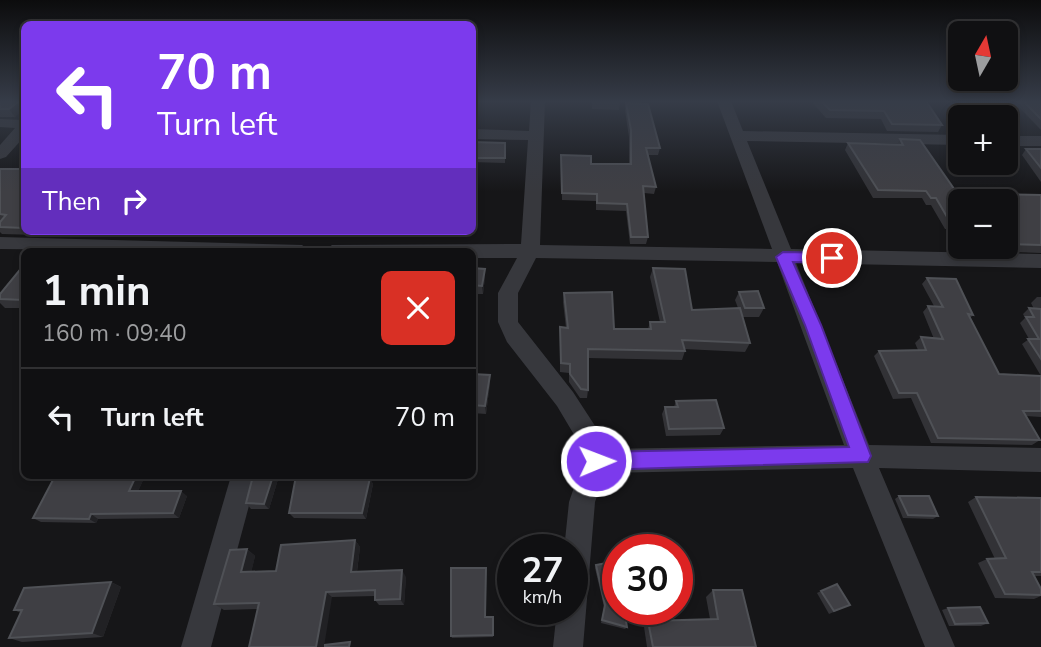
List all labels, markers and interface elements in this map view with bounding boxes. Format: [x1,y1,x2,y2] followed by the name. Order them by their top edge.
[948,21,1018,91] north arrow
[948,21,1018,259] map controls
[157,39,272,106] text: 70 m
[42,49,133,140] icon: left
[157,103,277,146] text: Turn left
[948,105,1018,175] button: +
[115,182,153,220] icon: right
[42,184,101,219] text: Then
[948,189,1018,259] button: −
[802,228,862,288] pin
[813,239,851,277] icon: arrive
[42,263,151,320] text: 1 min
[381,271,455,345] button: close
[42,318,187,349] text: 160 m · 09:40
[42,398,80,436] icon: left
[101,400,204,435] text: Turn left
[395,400,455,435] text: 70 m
[559,424,633,498] position arrow
[602,534,693,625] speed limit sign: 30
[521,547,564,594] text: 27
[523,585,562,609] text: km/h

